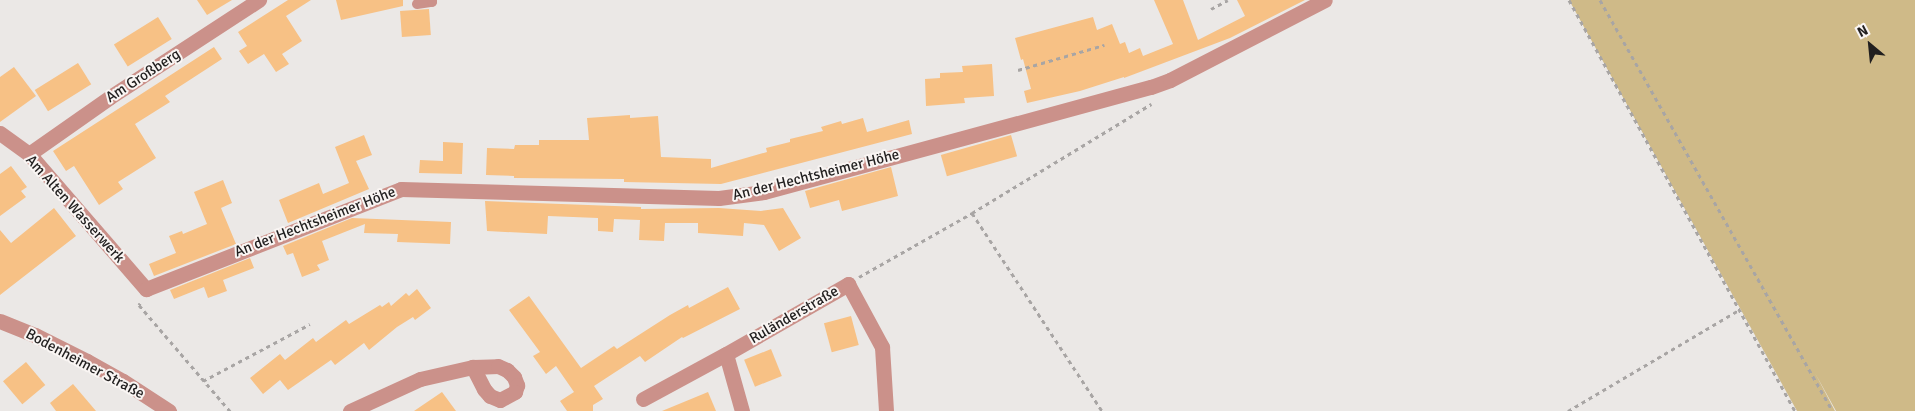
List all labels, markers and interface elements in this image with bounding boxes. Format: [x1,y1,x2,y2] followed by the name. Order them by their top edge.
[1845,20,1895,70] north arrow
[1854,22,1871,41] text: N
[102,45,184,107] street label: Am Großberg
[731,146,901,204] street label: An der Hechtsheimer Höhe
[22,151,128,267] street label: Am Alten Wasserwerk
[232,183,398,261] street label: An der Hechtsheimer Höhe
[746,282,842,348] street label: Ruländerstraße
[22,325,148,403] street label: Bodenheimer Straße

